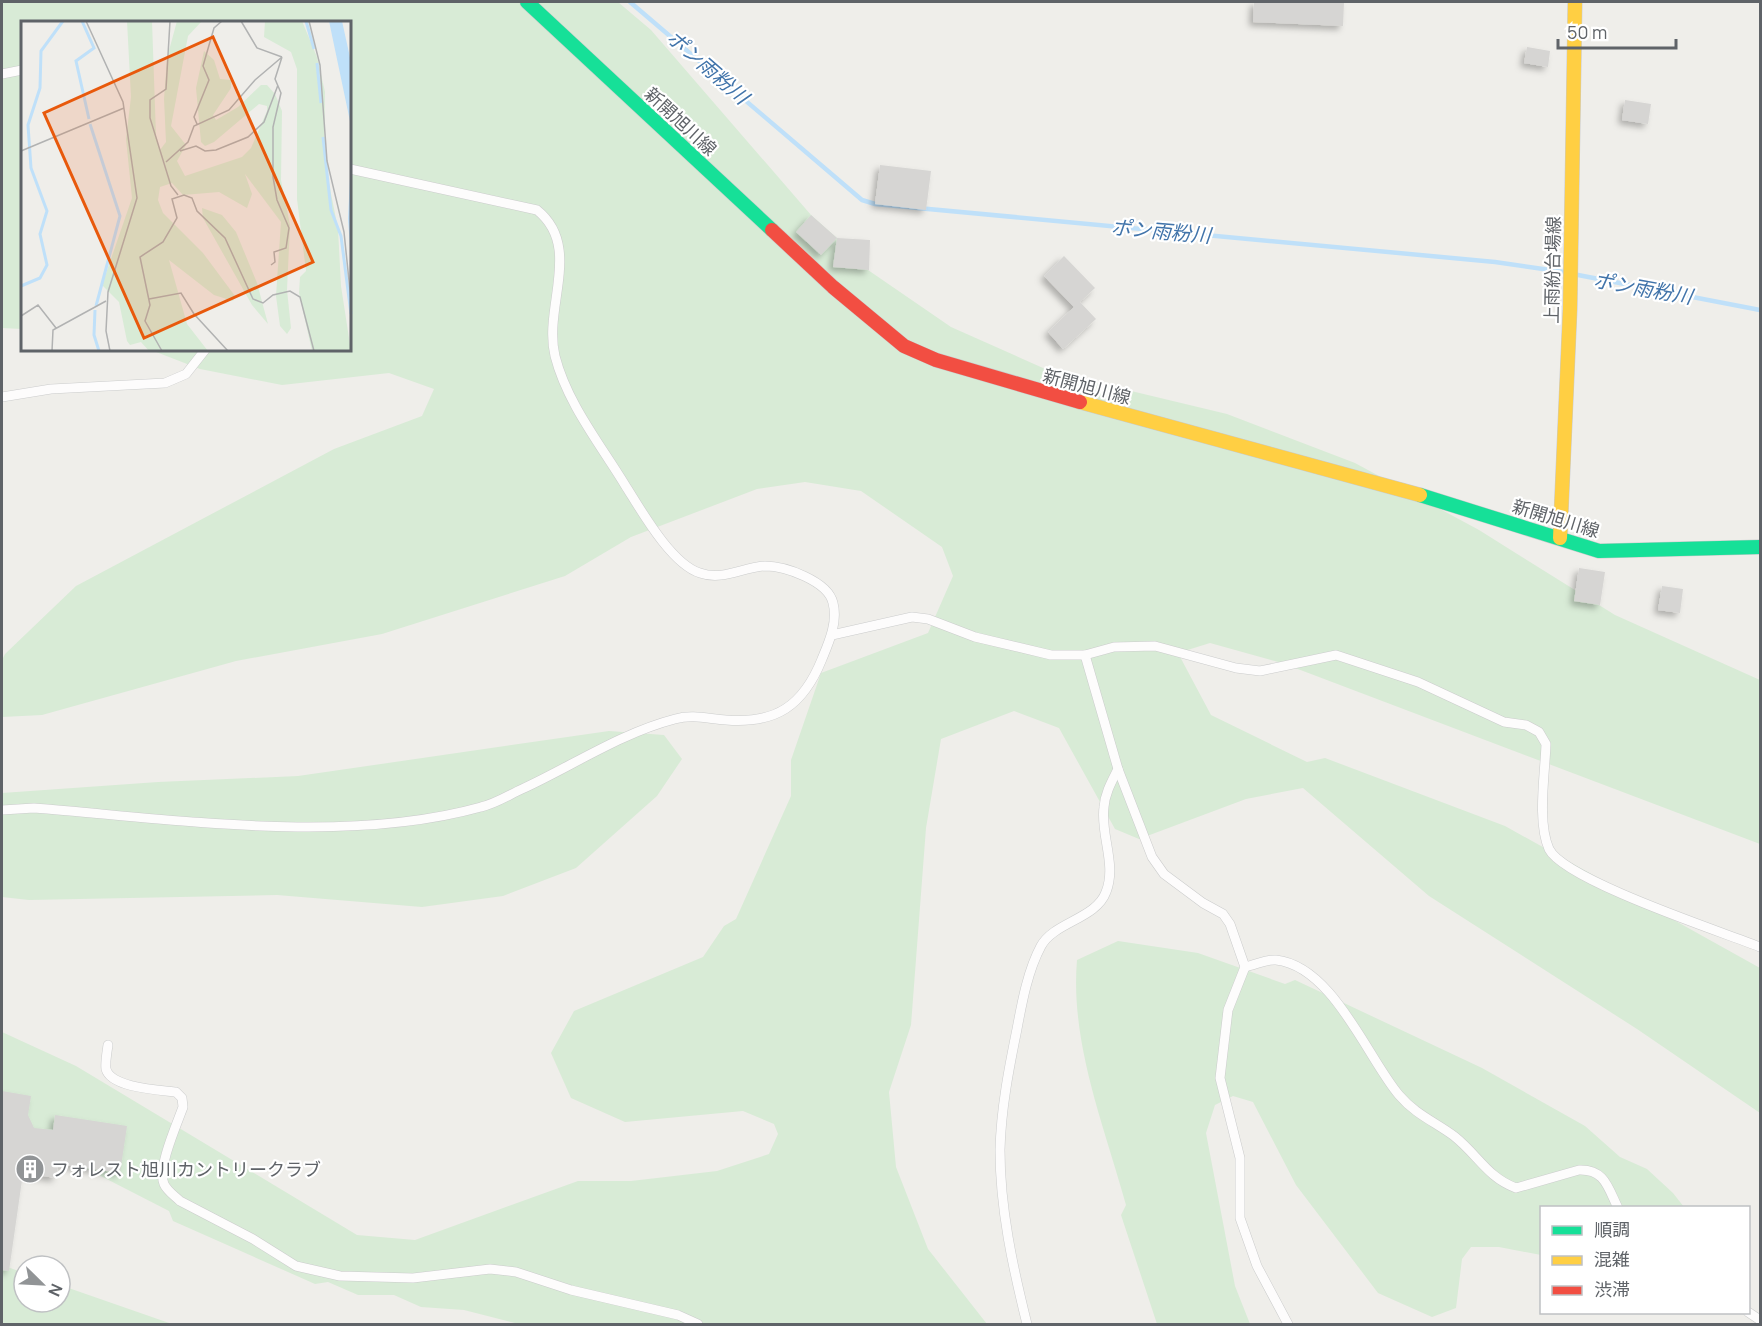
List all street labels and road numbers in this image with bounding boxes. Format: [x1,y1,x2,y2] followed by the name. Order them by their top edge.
[640,82,722,160] street label: 新開旭川線
[1539,216,1565,324] street label: 上雨紛台場線
[1040,363,1134,409] street label: 新開旭川線
[1509,493,1603,543] street label: 新開旭川線

